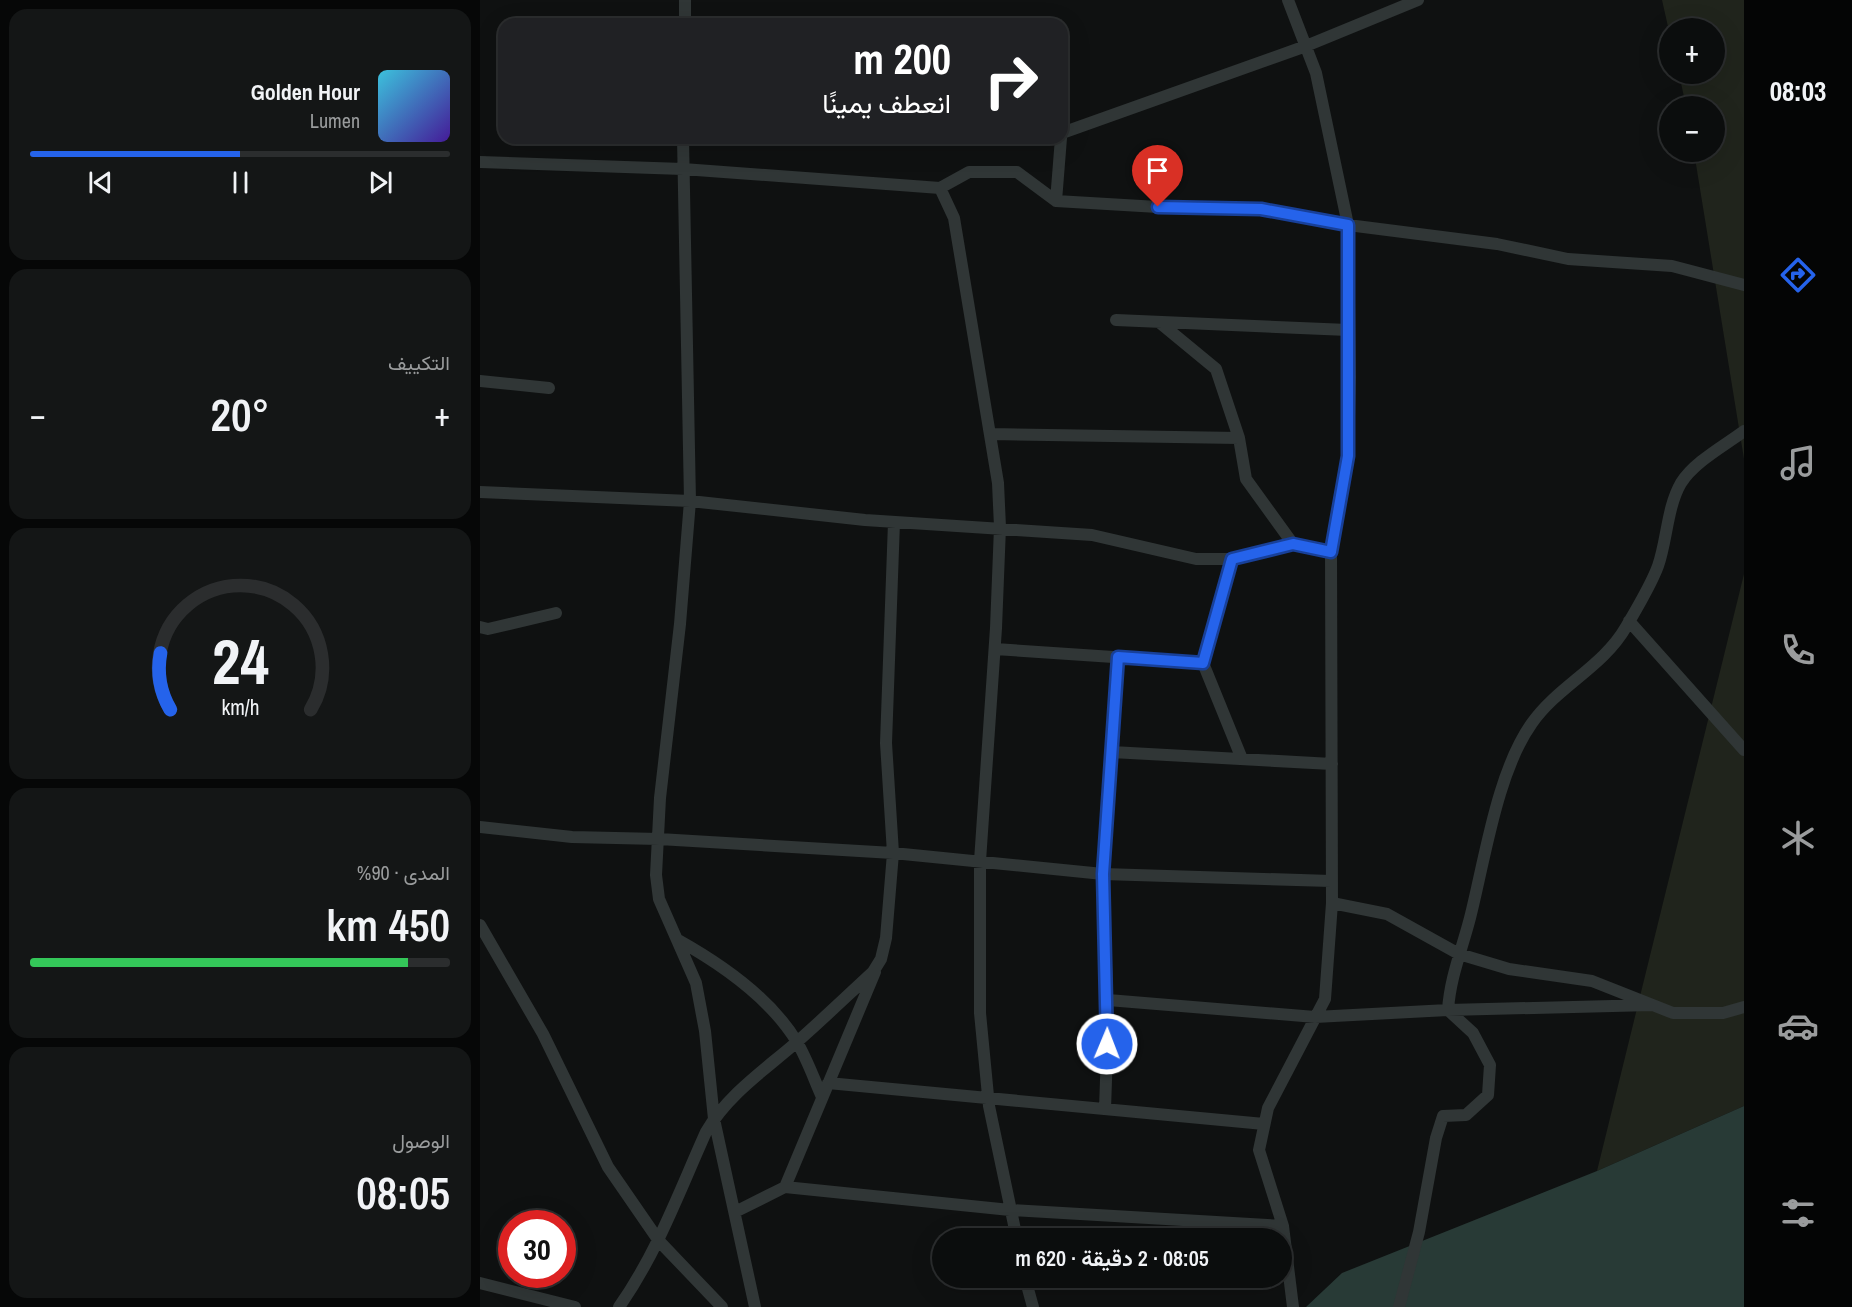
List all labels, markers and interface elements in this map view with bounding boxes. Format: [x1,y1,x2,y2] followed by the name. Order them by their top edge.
[1659,18,1725,162] map controls
[1659,18,1725,84] button: +
[853,31,951,87] text: 200 m
[972,42,1050,120] icon: right
[1770,73,1826,109] text: 08:03
[251,77,360,107] text: Golden Hour
[822,85,951,121] text: انعطف يمينًا
[1659,96,1725,162] button: −
[310,107,360,134] text: Lumen
[1132,145,1183,207] pin
[1141,154,1174,187] icon: arrive
[84,166,117,199] icon: previous
[224,166,257,199] icon: pause
[364,166,397,199] icon: next
[1777,254,1819,296] icon: directions
[388,349,450,376] text: التكييف
[210,384,270,445] text: 20°
[30,392,46,436] text: −
[434,392,450,436] text: +
[1777,442,1819,484] icon: music
[212,620,268,704] text: 24
[1777,629,1819,671] icon: phone
[221,694,259,723] text: km/h
[1777,817,1819,859] icon: climate
[357,859,450,886] text: المدى · 90%
[326,894,450,955] text: 450 km
[1777,1005,1819,1047] icon: car
[1075,1012,1139,1076] position arrow
[392,1127,450,1154] text: الوصول
[356,1162,450,1223] text: 08:05
[1777,1192,1819,1234] icon: filters
[498,1210,576,1288] speed limit sign: 30
[1015,1243,1209,1273] text: 08:05 · 2 دقيقة · 620 m

